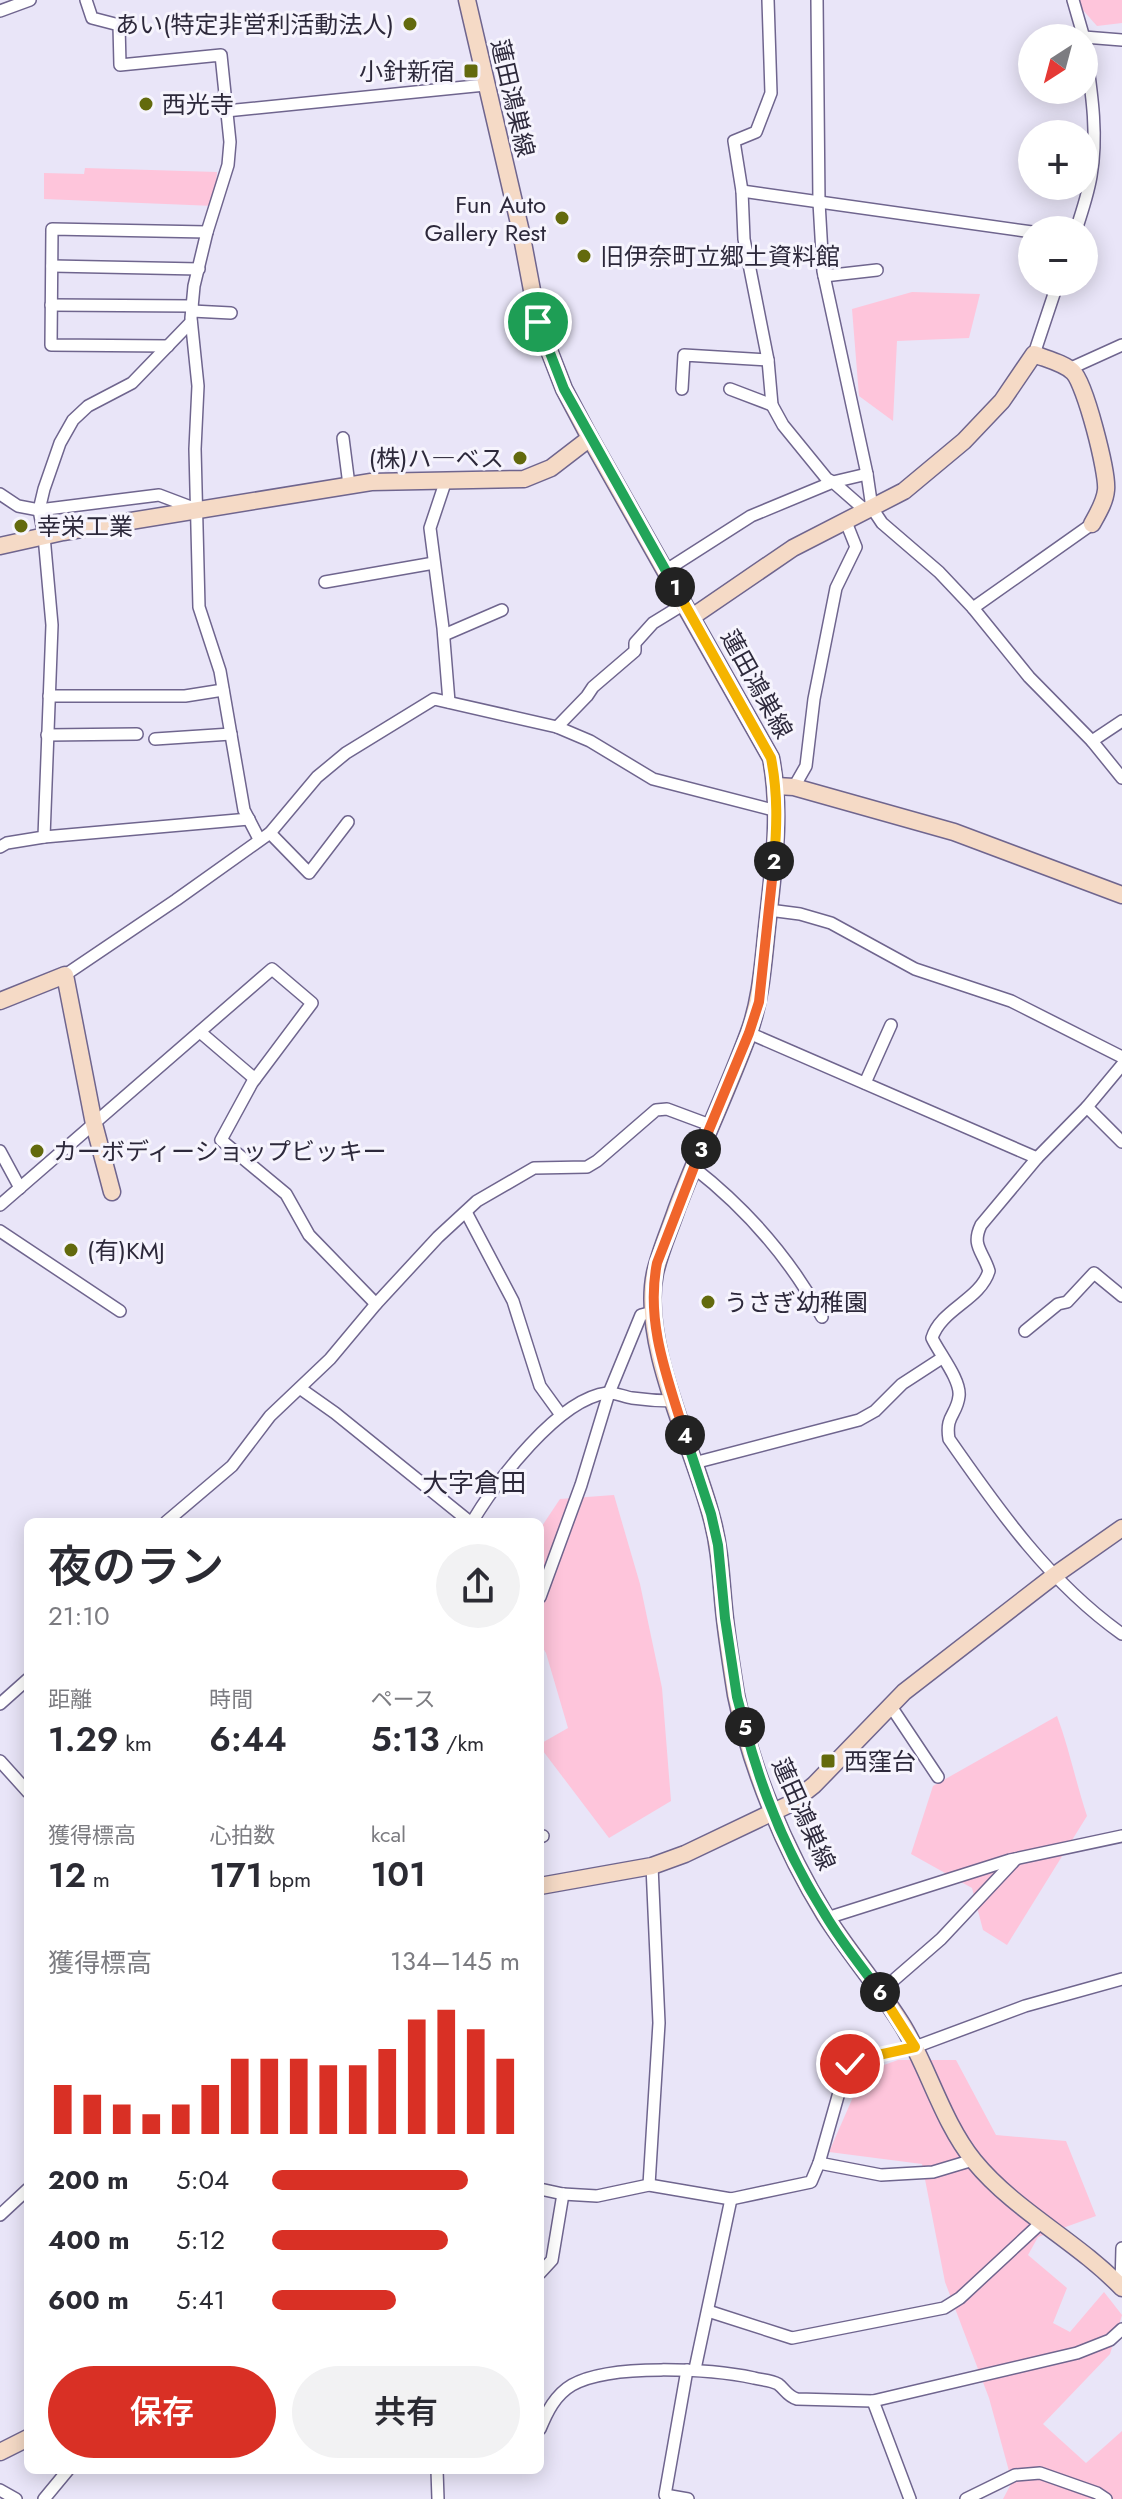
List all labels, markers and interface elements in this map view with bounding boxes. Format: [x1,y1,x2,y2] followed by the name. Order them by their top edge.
[115,7,394,42] place label: あい(特定非営利活動法人)
[401,15,419,33] marker: あい(特定非営利活動法人)
[1018,24,1098,104] north arrow
[1018,24,1098,296] map controls
[482,36,544,160] street label: 蓮田鴻巣線
[359,54,455,89] place label: 小針新宿
[462,62,480,80] marker: 小針新宿
[162,87,234,122] place label: 西光寺
[137,95,155,113] marker: 西光寺
[1018,120,1098,200] button: +
[425,187,546,250] place label: Fun Auto Gallery Rest
[553,209,571,227] marker: Fun Auto Gallery Rest
[1018,216,1098,296] button: −
[600,239,840,274] place label: 旧伊奈町立郷土資料館
[575,247,593,265] marker: 旧伊奈町立郷土資料館
[504,288,572,356] pin
[516,300,560,344] icon: arrive
[369,441,504,476] place label: (株)ハ―ベス
[511,449,529,467] marker: (株)ハ―ベス
[37,509,133,544] place label: 幸栄工業
[12,517,30,535] marker: 幸栄工業
[655,567,695,607] pin: 1
[669,571,681,603] text: 1
[713,623,801,745] street label: 蓮田鴻巣線
[754,841,794,881] pin: 2
[767,845,781,877] text: 2
[681,1129,721,1169] pin: 3
[694,1133,708,1165] text: 3
[53,1134,387,1169] place label: カーボディーショップビッキー
[28,1142,46,1160] marker: カーボディーショップビッキー
[87,1233,165,1268] place label: (有)KMJ
[62,1241,80,1259] marker: (有)KMJ
[724,1285,868,1320] place label: うさぎ幼稚園
[699,1293,717,1311] marker: うさぎ幼稚園
[665,1415,705,1455] pin: 4
[677,1419,693,1451] text: 4
[422,1464,526,1502] district label: 大字倉田
[48,1535,224,1599] text: 夜のラン
[436,1544,520,1628] button: share
[48,1597,110,1635] text: 21:10
[48,1683,92,1715] text: 距離
[209,1683,253,1715] text: 時間
[371,1683,436,1715] text: ペース
[725,1707,765,1747] pin: 5
[738,1711,752,1743] text: 5
[48,1715,119,1764] text: 1.29
[209,1715,287,1764] text: 6:44
[371,1715,439,1764] text: 5:13
[119,1727,152,1759] text: km
[439,1727,484,1759] text: /km
[844,1744,916,1779] place label: 西窪台
[764,1752,844,1876] street label: 蓮田鴻巣線
[819,1752,837,1770] marker: 西窪台
[371,1818,406,1850] text: kcal
[48,1819,136,1851] text: 獲得標高
[209,1819,275,1851] text: 心拍数
[371,1850,426,1899] text: 101
[48,1851,86,1900] text: 12
[209,1851,262,1900] text: 171
[86,1863,110,1895] text: m
[262,1863,311,1895] text: bpm
[390,1942,520,1980] text: 134–145 m
[48,1944,152,1982] text: 獲得標高
[860,1972,900,2012] pin: 6
[873,1976,887,2008] text: 6
[816,2030,884,2098] pin
[828,2042,872,2086] icon: check
[48,2161,129,2199] text: 200 m
[176,2161,229,2199] text: 5:04
[48,2221,130,2259] text: 400 m
[176,2221,225,2259] text: 5:12
[48,2281,129,2319] text: 600 m
[176,2281,225,2319] text: 5:41
[48,2366,276,2458] button: 保存
[292,2366,520,2458] button: 共有

